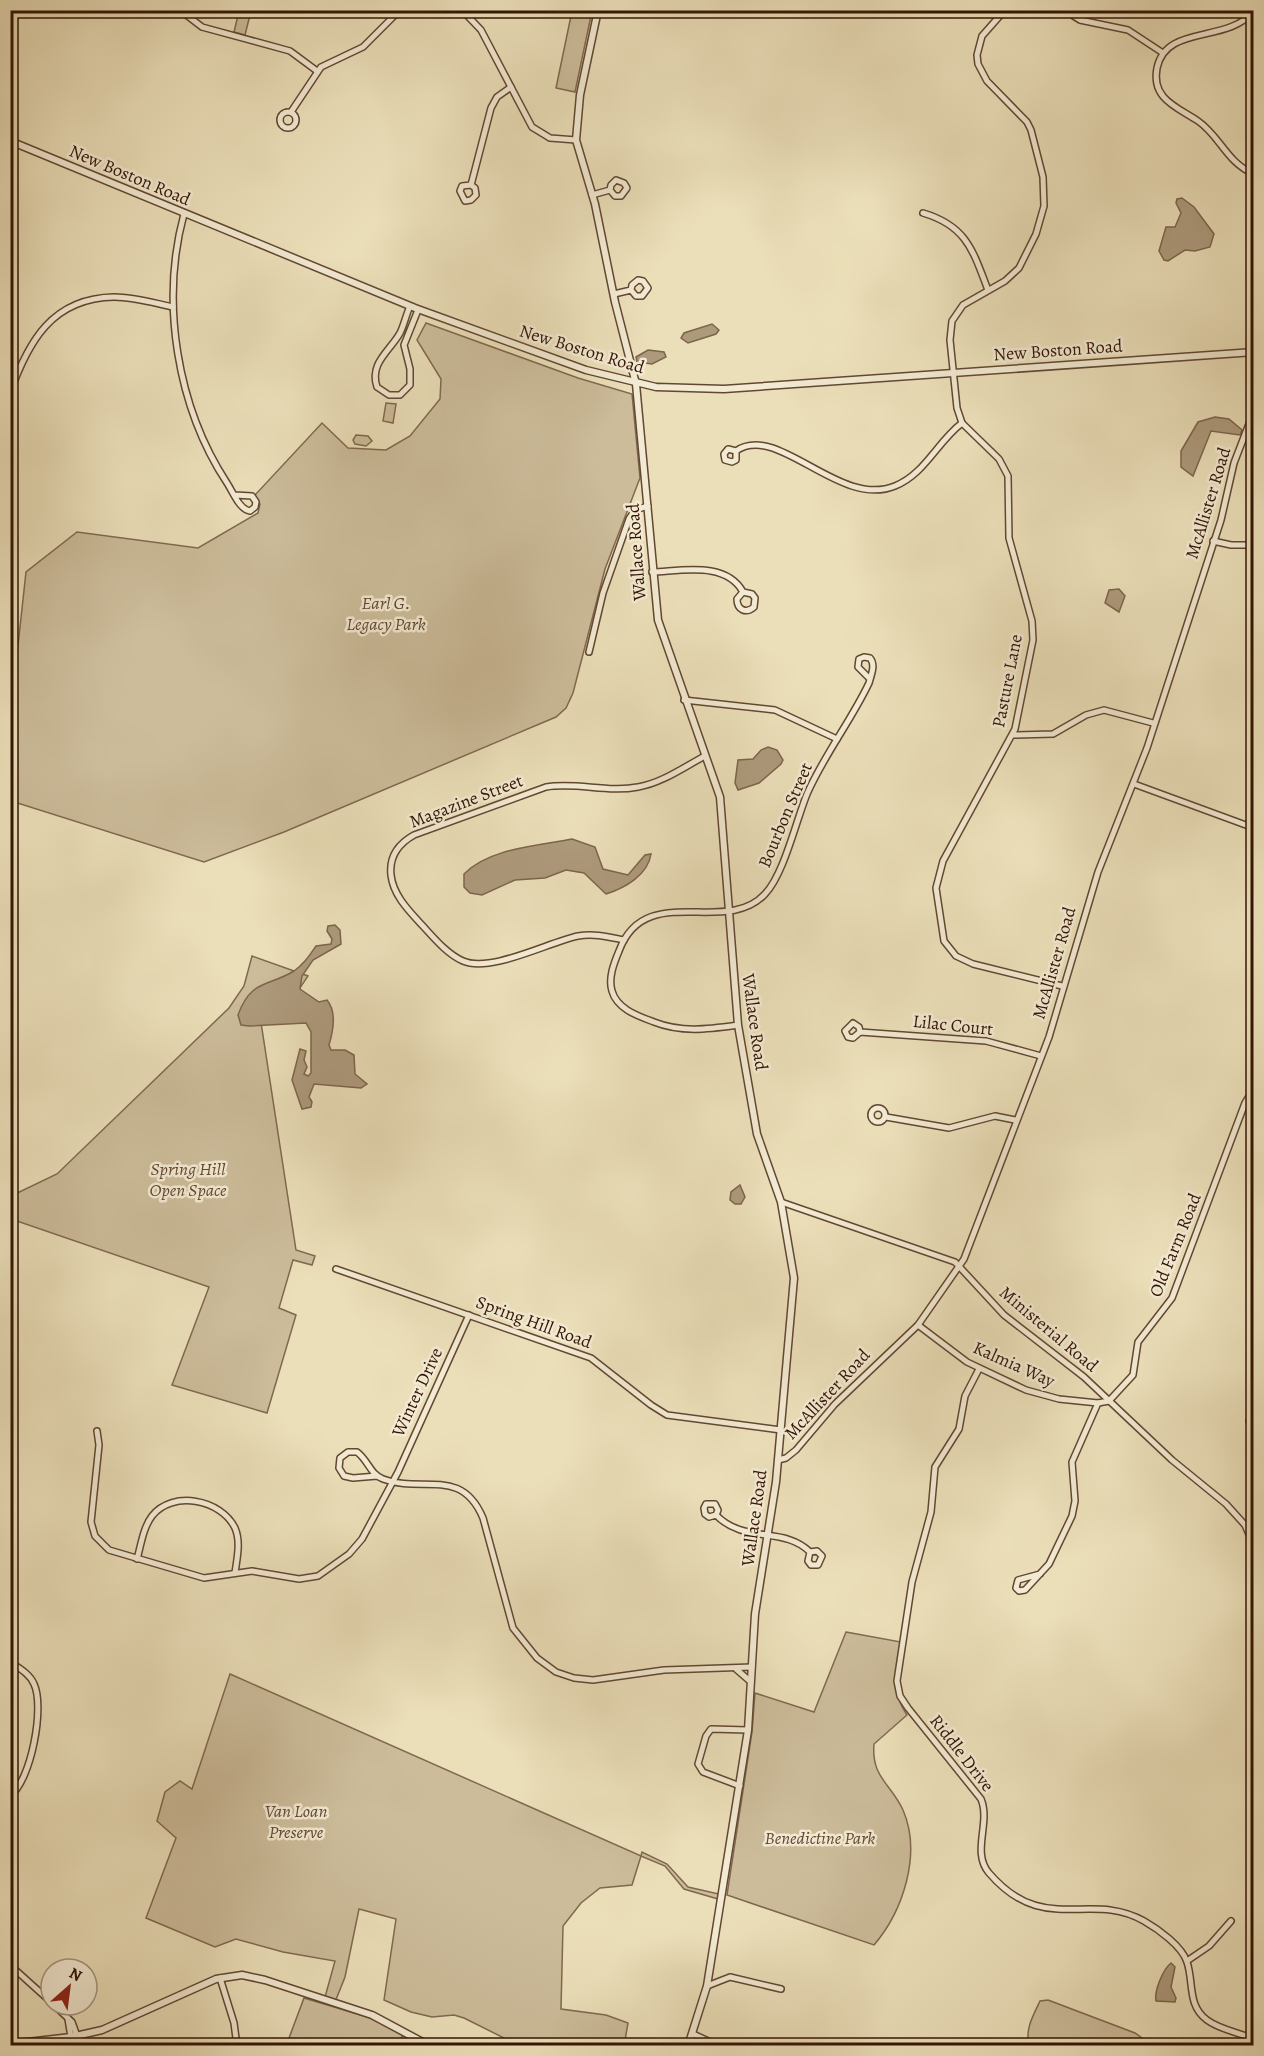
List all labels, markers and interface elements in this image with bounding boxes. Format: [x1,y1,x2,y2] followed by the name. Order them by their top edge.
[66,139,195,211] street label: New Boston Road
[517,319,648,379] street label: New Boston Road
[993,333,1124,366] street label: New Boston Road
[1180,444,1236,562] street label: McAllister Road
[621,502,651,602] street label: Wallace Road
[346,591,426,636] park label: Earl G. Legacy Park
[986,632,1028,730] street label: Pasture Lane
[752,759,818,871] street label: Bourbon Street
[406,768,526,834] street label: Magazine Street
[1027,904,1082,1022] street label: McAllister Road
[736,971,774,1072] street label: Wallace Road
[912,1009,994,1041] street label: Lilac Court
[150,1157,227,1202] park label: Spring Hill Open Space
[1143,1189,1207,1300] street label: Old Farm Road
[995,1281,1104,1378] street label: Ministerial Road
[473,1290,596,1354] street label: Spring Hill Road
[969,1335,1060,1393] street label: Kalmia Way
[385,1343,448,1441] street label: Winter Drive
[779,1343,875,1444] street label: McAllister Road
[735,1468,773,1569] street label: Wallace Road
[924,1709,1000,1797] street label: Riddle Drive
[265,1799,327,1844] park label: Van Loan Preserve
[765,1826,875,1850] park label: Benedictine Park
[39,1957,99,2017] north arrow
[65,1962,86,1987] text: N

